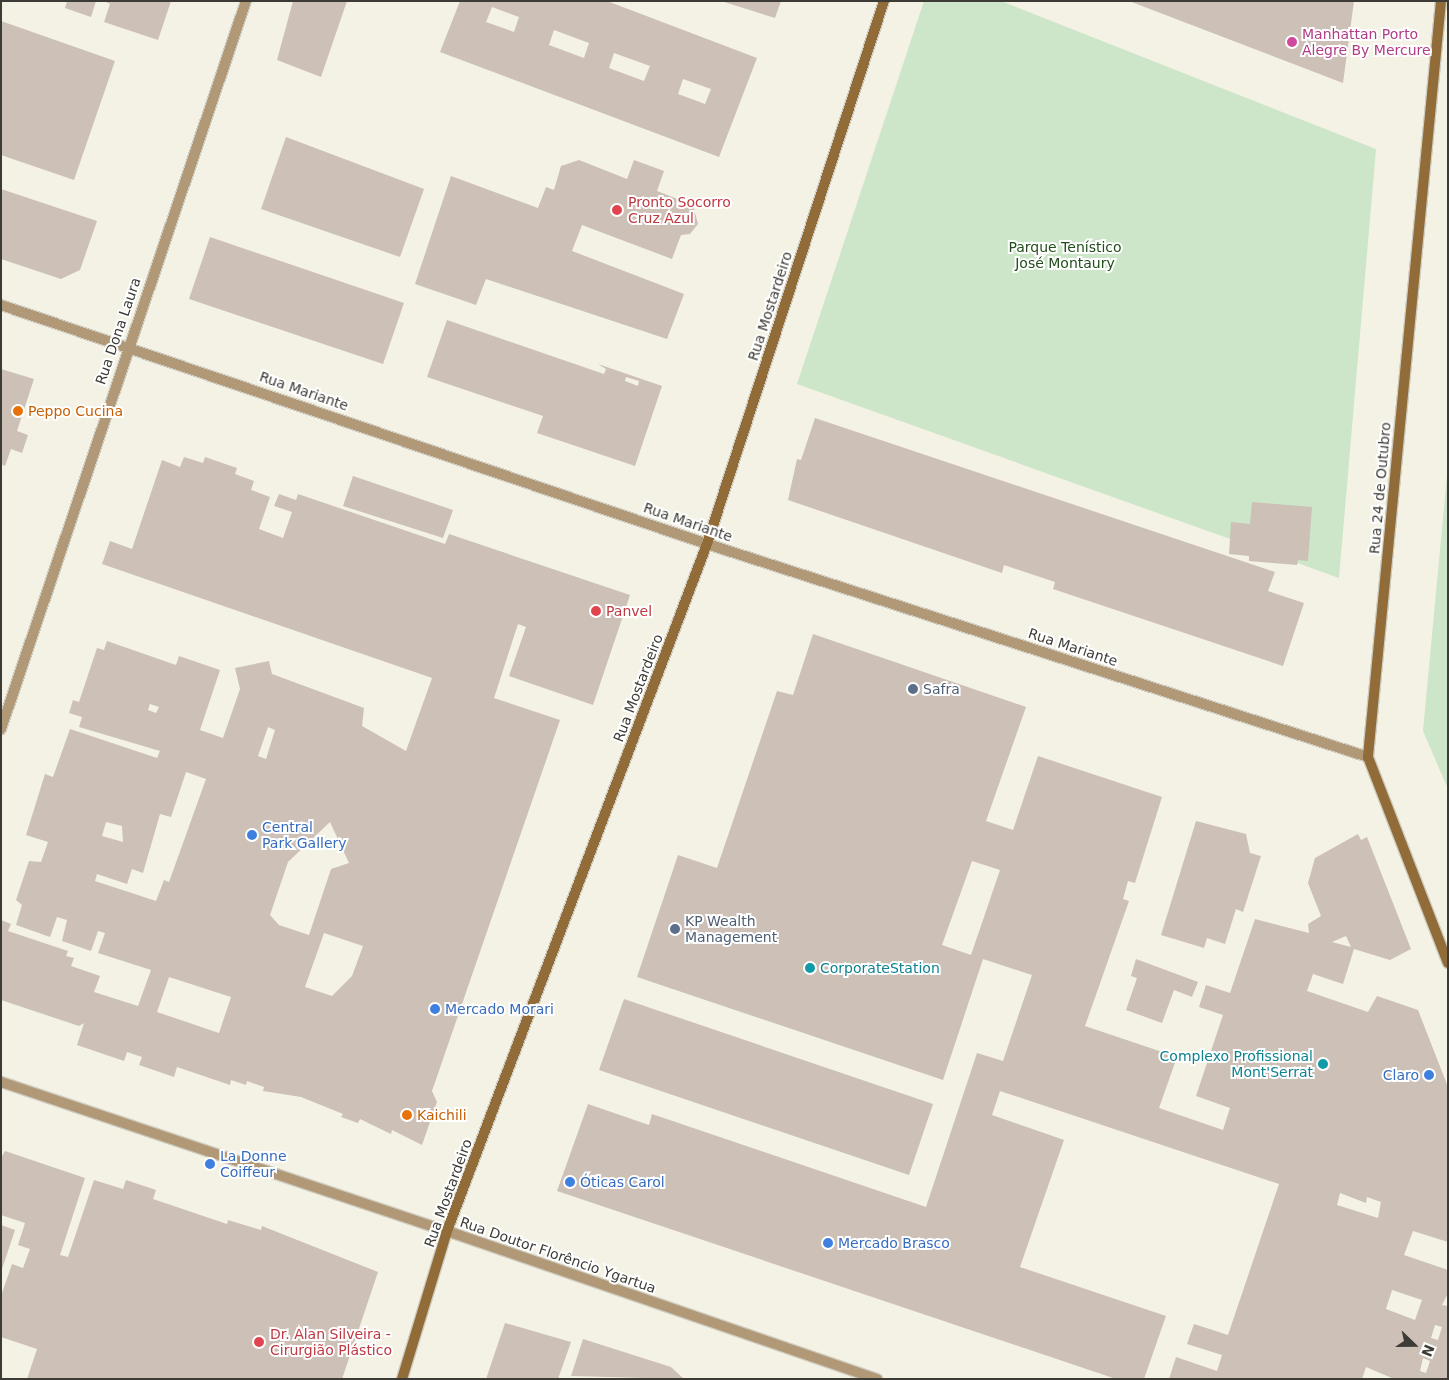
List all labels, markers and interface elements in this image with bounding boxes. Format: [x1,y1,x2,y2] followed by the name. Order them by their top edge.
[1302,26,1431,58] place label: Manhattan Porto Alegre By Mercure
[1286,36,1298,48] marker: Manhattan Porto Alegre By Mercure
[628,194,731,226] place label: Pronto Socorro Cruz Azul
[610,203,624,217] marker: Pronto Socorro Cruz Azul
[1008,239,1122,272] park label: Parque Tenístico José Montaury
[744,249,796,363] street label: Rua Mostardeiro
[92,275,144,387] street label: Rua Dona Laura
[257,368,351,414] street label: Rua Mariante
[28,403,123,419] place label: Peppo Cucina
[12,405,24,417] marker: Peppo Cucina
[1366,421,1394,555] street label: Rua 24 de Outubro
[641,499,735,545] street label: Rua Mariante
[606,603,652,619] place label: Panvel
[590,605,602,617] marker: Panvel
[1026,625,1120,669] street label: Rua Mariante
[610,632,666,744] street label: Rua Mostardeiro
[923,681,960,697] place label: Safra
[907,683,919,695] marker: Safra
[262,819,347,852] place label: Central Park Gallery
[246,829,258,841] marker: Central Park Gallery
[685,913,777,946] place label: KP Wealth Management
[669,923,681,935] marker: KP Wealth Management
[820,960,940,976] place label: CorporateStation
[804,962,816,974] marker: CorporateStation
[445,1001,554,1017] place label: Mercado Morari
[429,1003,441,1015] marker: Mercado Morari
[1160,1048,1313,1080] place label: Complexo Profissional Mont'Serrat
[1317,1058,1329,1070] marker: Complexo Profissional Mont'Serrat
[1383,1067,1419,1083] place label: Claro
[1423,1069,1435,1081] marker: Claro
[417,1107,467,1123] place label: Kaichili
[401,1109,413,1121] marker: Kaichili
[421,1137,475,1249] street label: Rua Mostardeiro
[220,1148,287,1180] place label: La Donne Coiffeur
[204,1158,216,1170] marker: La Donne Coiffeur
[580,1174,665,1190] place label: Óticas Carol
[564,1176,576,1188] marker: Óticas Carol
[458,1213,658,1297] street label: Rua Doutor Florêncio Ygartua
[838,1235,950,1251] place label: Mercado Brasco
[822,1237,834,1249] marker: Mercado Brasco
[1389,1320,1439,1370] north arrow
[270,1326,392,1358] place label: Dr. Alan Silveira - Cirurgião Plástico
[252,1335,266,1349] marker: Dr. Alan Silveira - Cirurgião Plástico
[1418,1342,1438,1359] text: N

